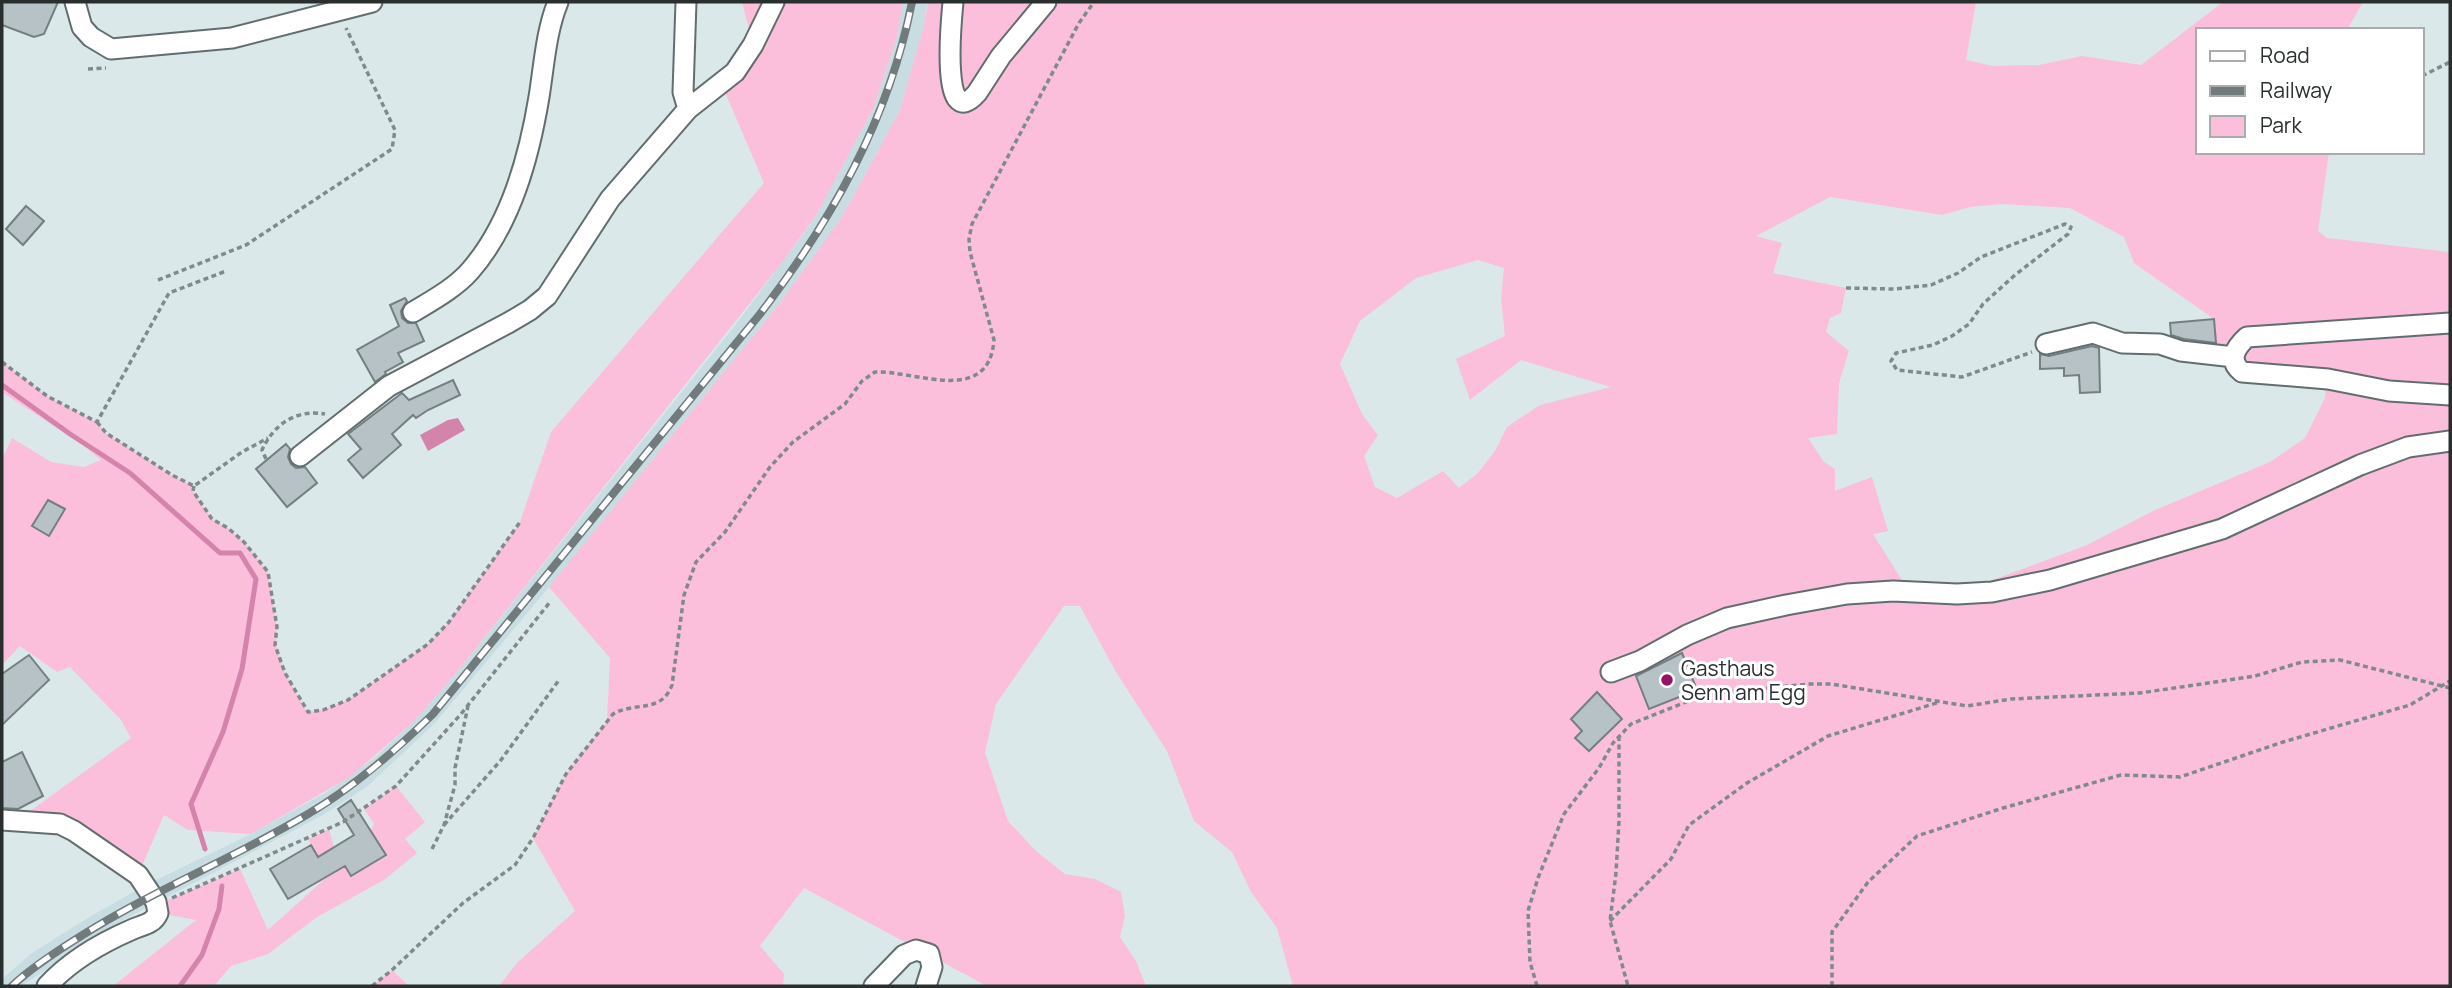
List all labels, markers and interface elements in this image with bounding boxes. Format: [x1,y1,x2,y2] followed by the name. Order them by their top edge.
[2196,28,2424,154] legend
[2260,41,2310,69] text: Road
[2260,76,2332,104] text: Railway
[2260,111,2302,139] text: Park
[1681,654,1806,706] place label: Gasthaus Senn am Egg
[1659,672,1675,688] marker: Gasthaus Senn am Egg

